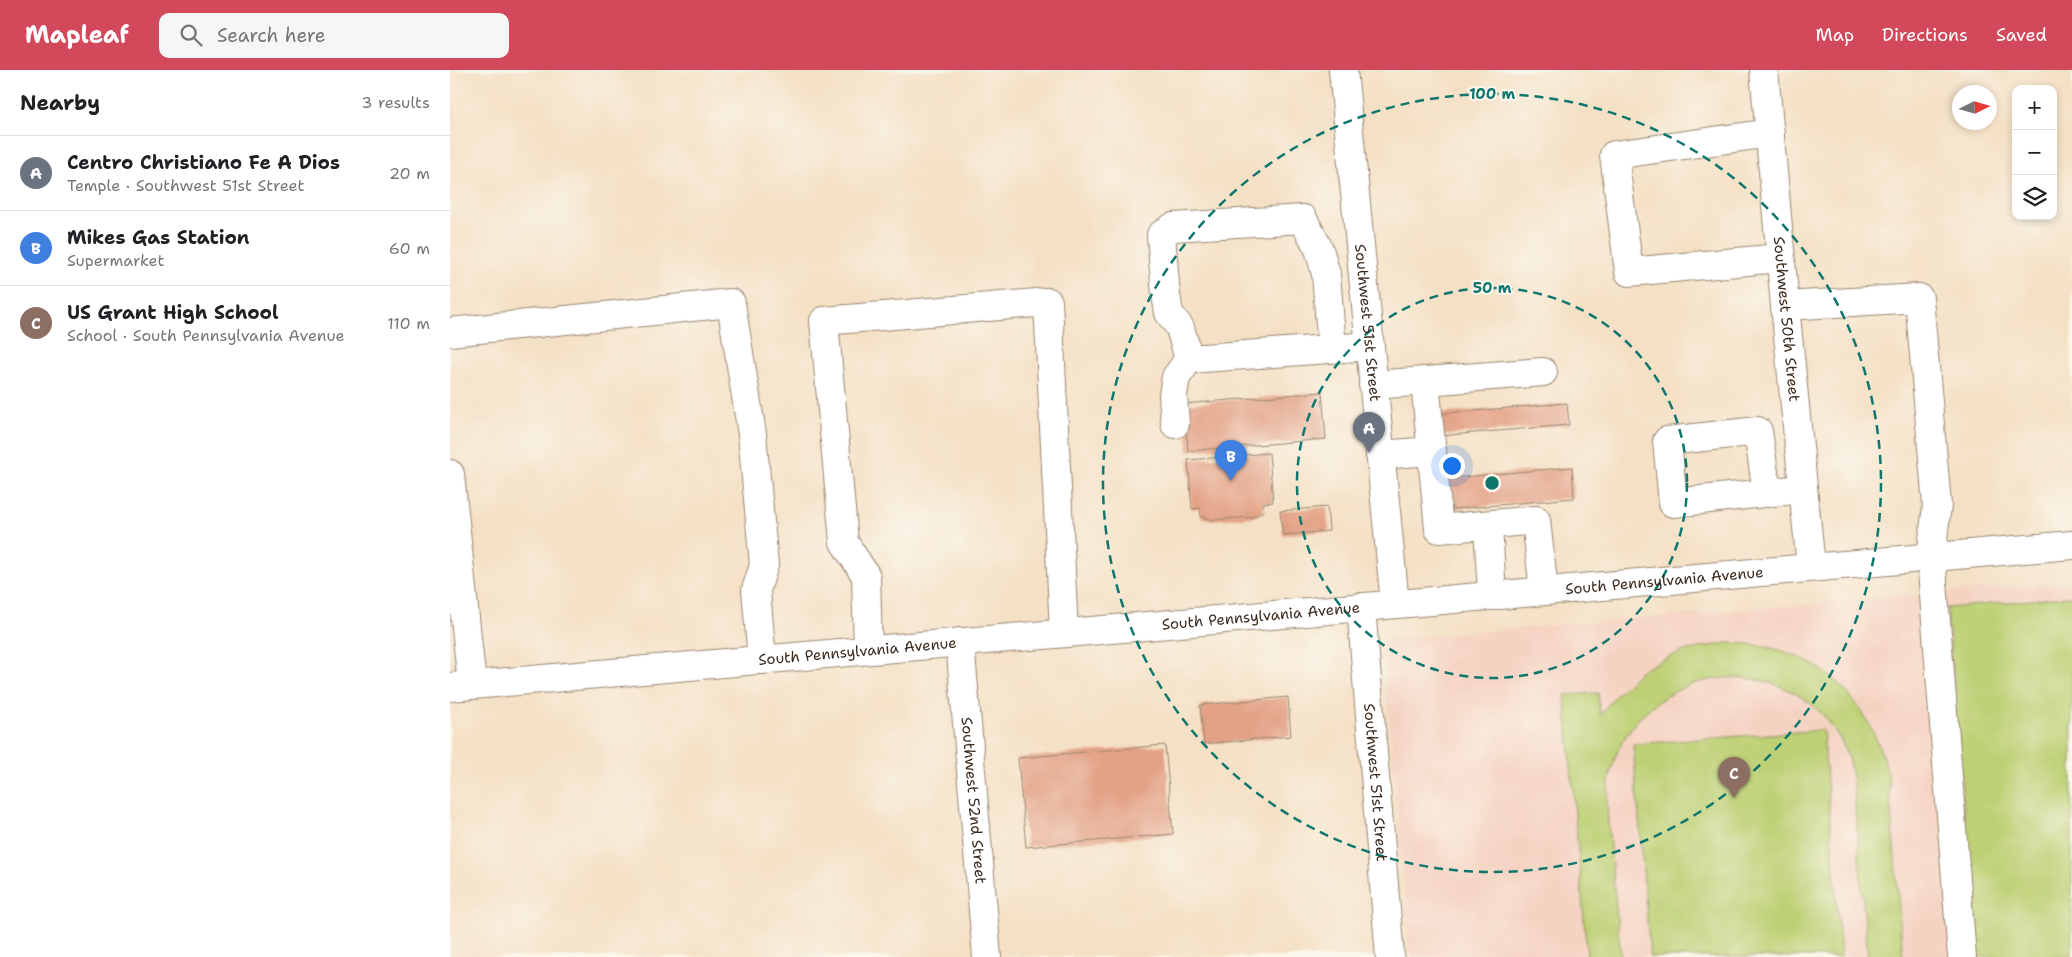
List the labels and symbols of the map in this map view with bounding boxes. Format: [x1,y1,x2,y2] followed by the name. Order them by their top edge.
[1469,84,1515,104] text: 100 m
[1952,85,1997,130] north arrow
[1769,236,1804,402] street label: Southwest 50th Street
[1350,243,1385,403] street label: Southwest 51st Street
[1473,278,1512,298] text: 50 m
[1353,412,1385,453] pin: A
[1215,440,1247,481] pin: B
[1439,453,1465,479] your location
[1483,474,1501,492] centre of rings
[1564,562,1764,599] street label: South Pennsylvania Avenue
[1161,597,1361,635] street label: South Pennsylvania Avenue
[757,633,957,670] street label: South Pennsylvania Avenue
[1359,703,1392,862] street label: Southwest 51st Street
[956,716,991,885] street label: Southwest 52nd Street
[1718,757,1750,798] pin: C

